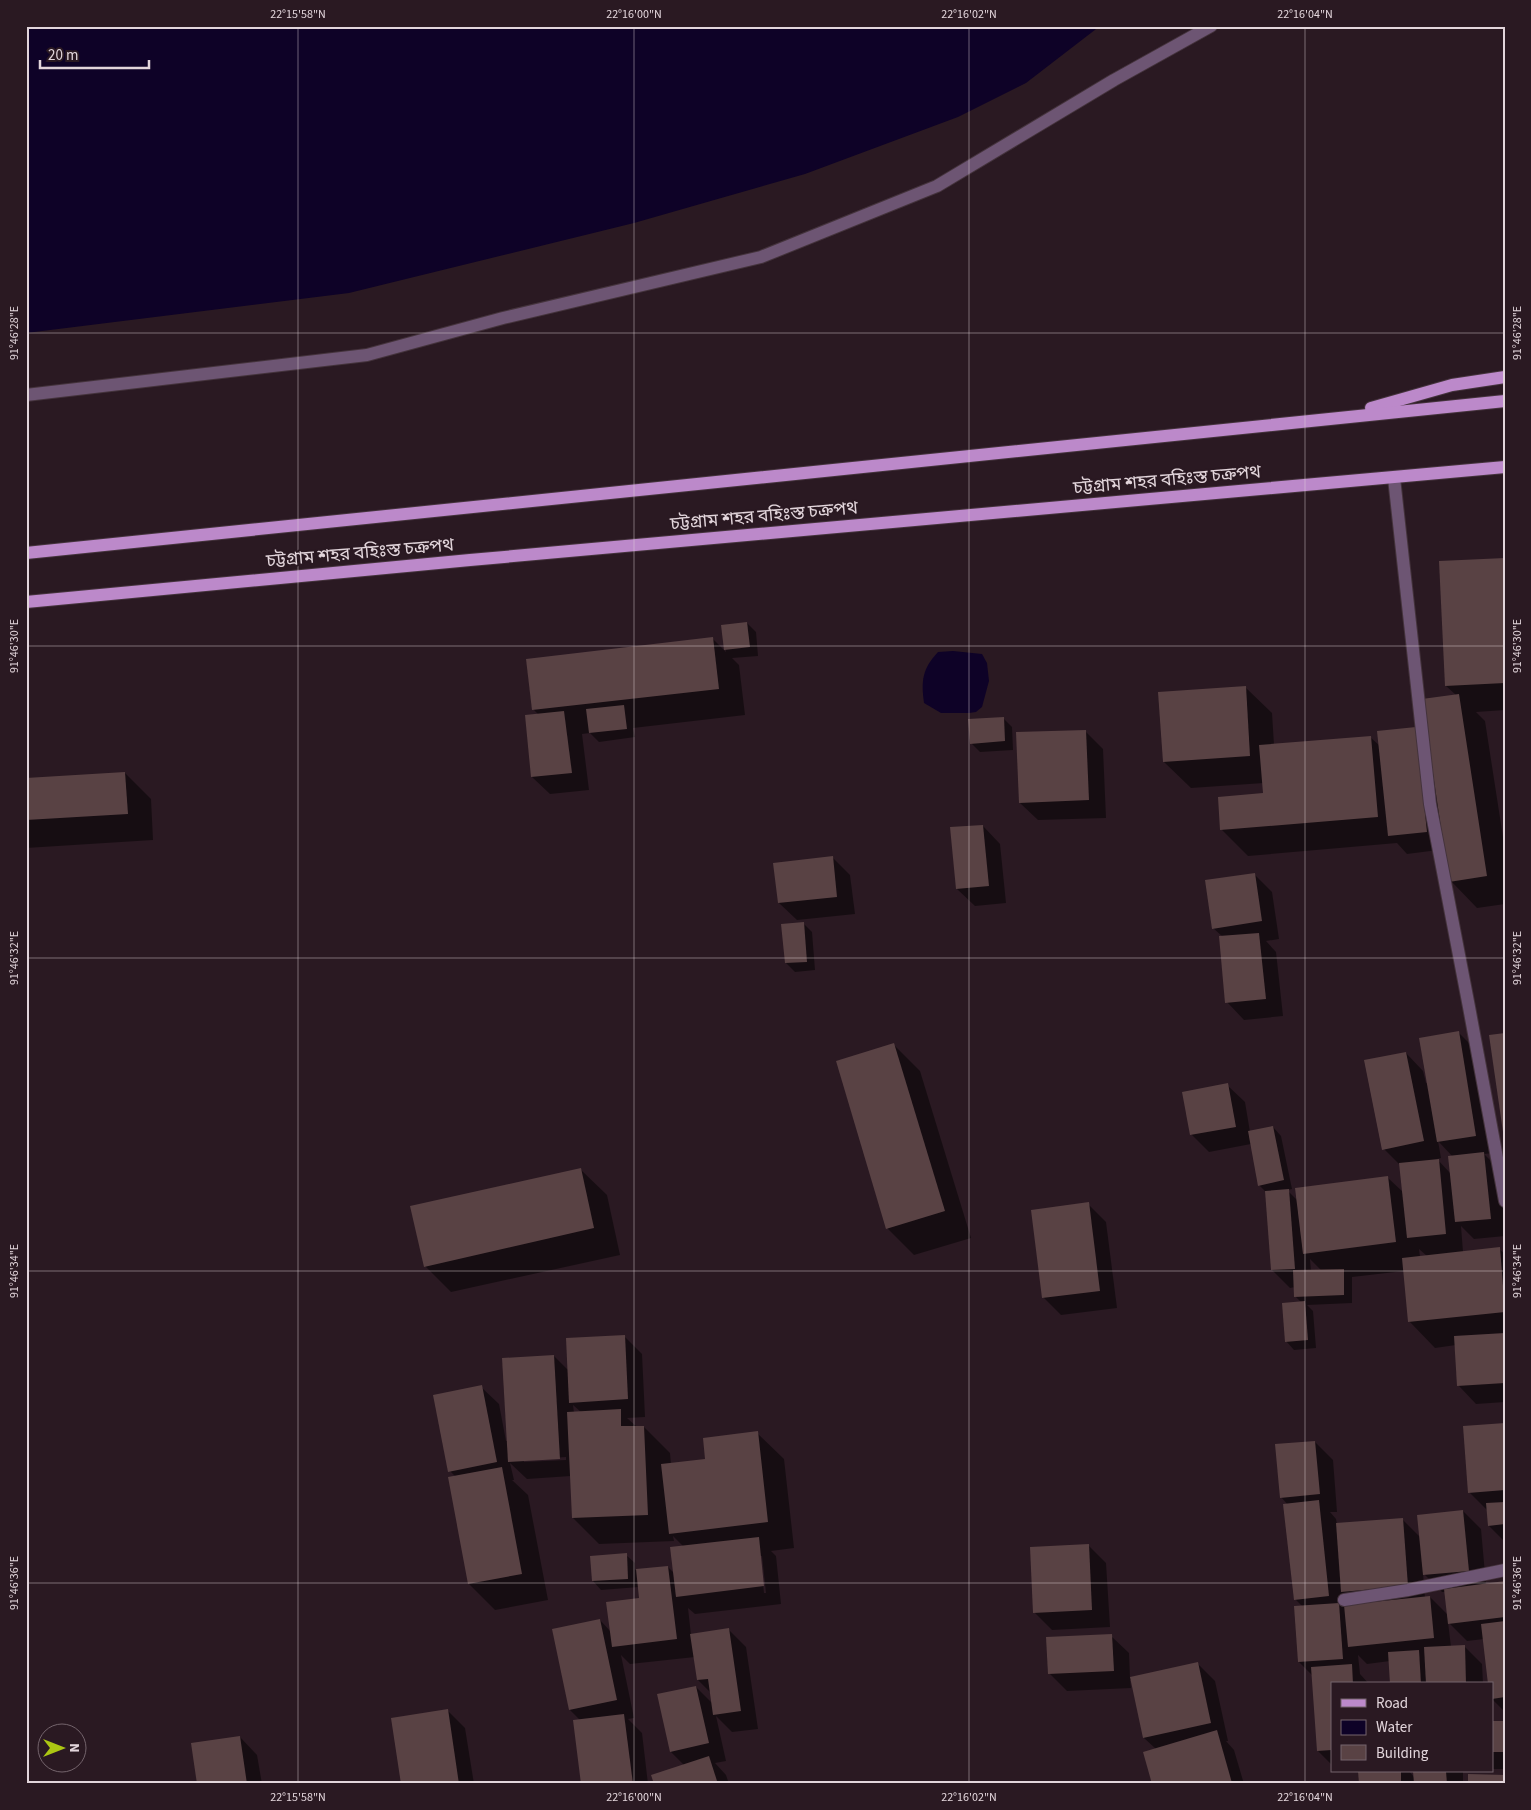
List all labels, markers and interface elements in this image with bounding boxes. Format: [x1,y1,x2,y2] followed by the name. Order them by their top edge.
[270,6,326,23] text: 22°15'58"N
[606,6,662,23] text: 22°16'00"N
[941,6,997,23] text: 22°16'02"N
[1277,6,1333,23] text: 22°16'04"N
[40,38,149,70] scale bar
[48,45,78,66] text: 20 m
[6,306,23,360] text: 91°46'28"E
[1509,306,1526,360] text: 91°46'28"E
[1071,459,1262,501] street label: চট্টগ্রাম শহর বহিঃস্ত চক্রপথ
[668,495,859,537] street label: চট্টগ্রাম শহর বহিঃস্ত চক্রপথ
[264,532,455,574] street label: চট্টগ্রাম শহর বহিঃস্ত চক্রপথ
[6,619,23,673] text: 91°46'30"E
[1509,619,1526,673] text: 91°46'30"E
[6,931,23,985] text: 91°46'32"E
[1509,931,1526,985] text: 91°46'32"E
[6,1244,23,1298] text: 91°46'34"E
[1509,1244,1526,1298] text: 91°46'34"E
[6,1556,23,1610] text: 91°46'36"E
[1509,1556,1526,1610] text: 91°46'36"E
[1331,1682,1494,1772] legend
[1376,1693,1408,1714] text: Road
[1376,1717,1413,1738] text: Water
[38,1722,88,1772] north arrow
[64,1743,84,1753] text: N
[1376,1743,1429,1764] text: Building
[270,1789,326,1806] text: 22°15'58"N
[606,1789,662,1806] text: 22°16'00"N
[941,1789,997,1806] text: 22°16'02"N
[1277,1789,1333,1806] text: 22°16'04"N

